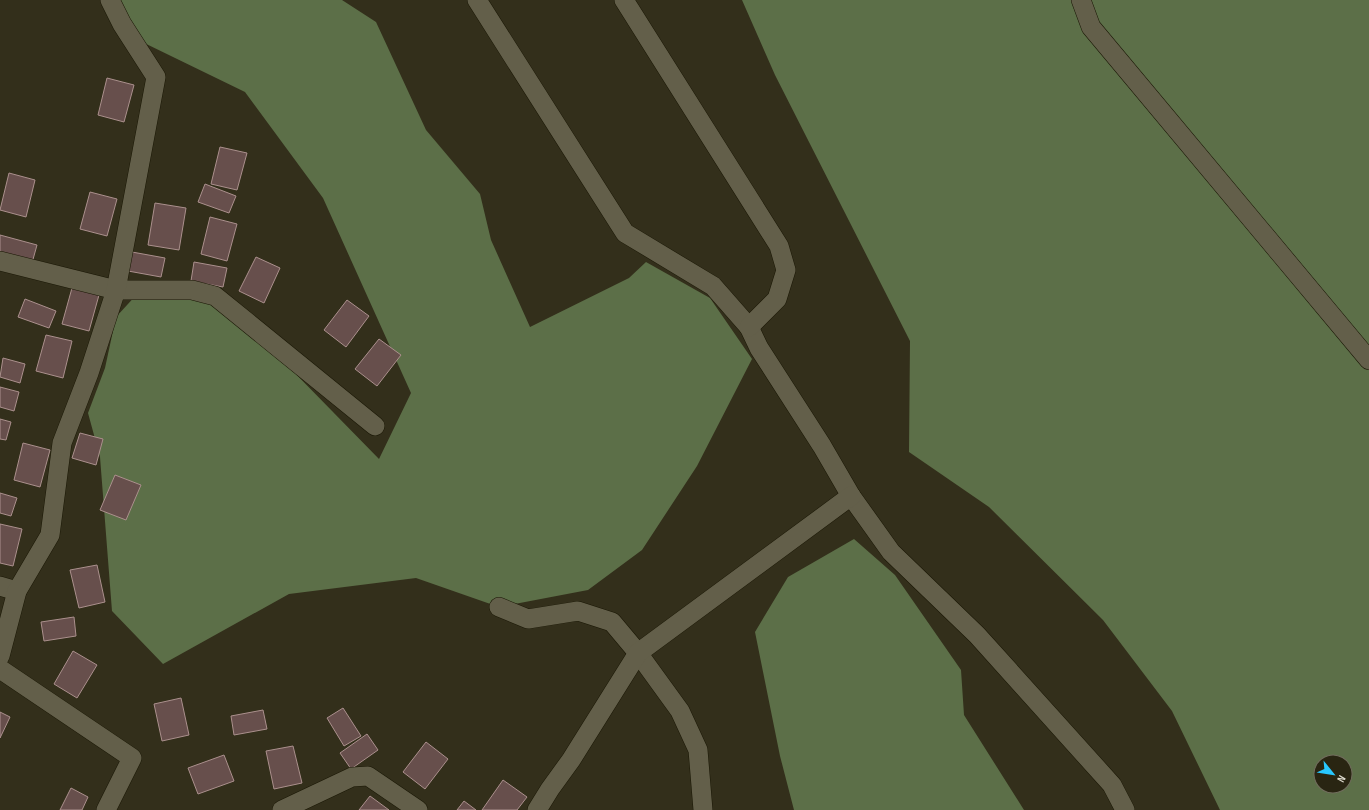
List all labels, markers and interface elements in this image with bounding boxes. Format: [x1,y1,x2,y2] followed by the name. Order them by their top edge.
[1313,754,1353,794] north arrow
[1334,773,1348,785] text: N

